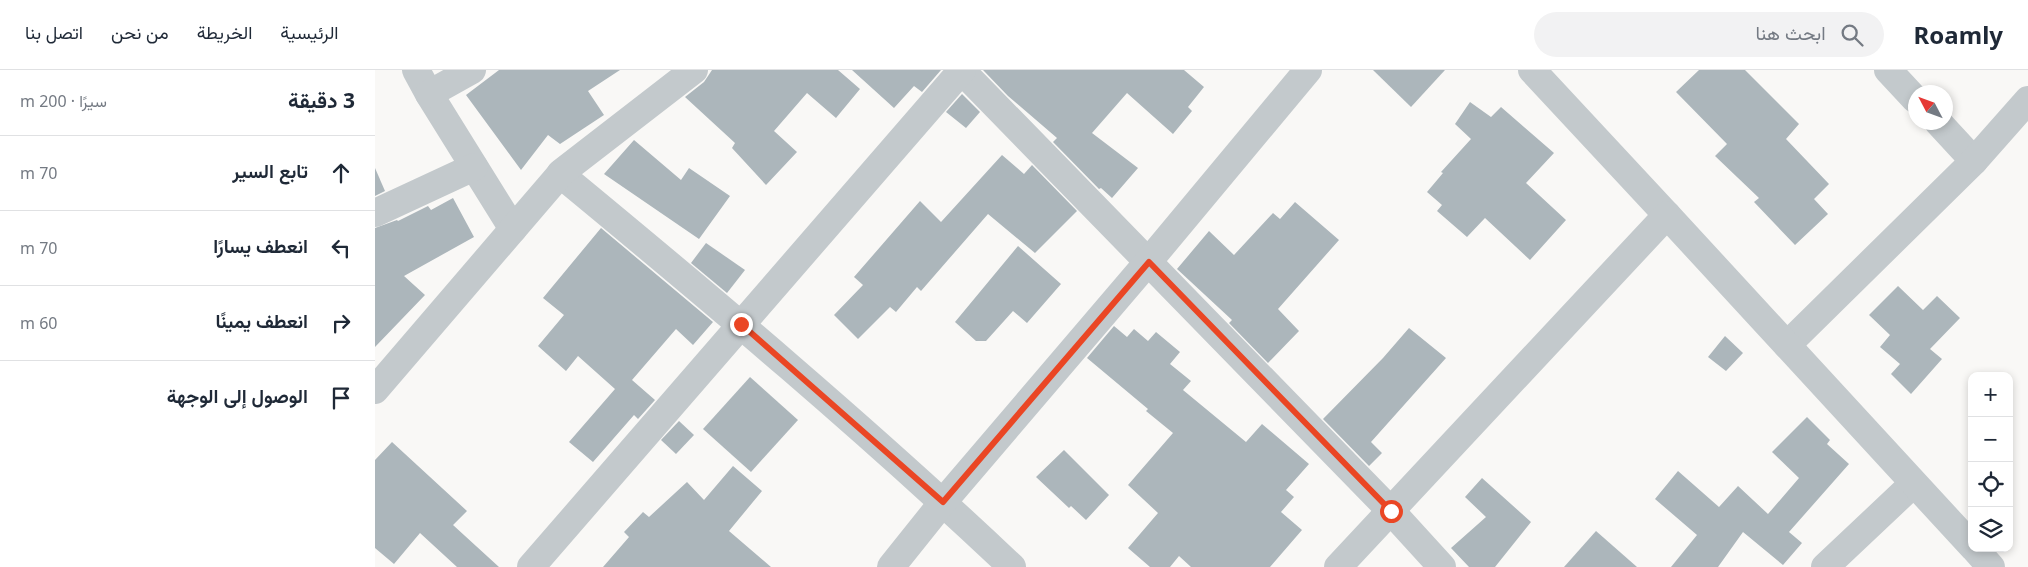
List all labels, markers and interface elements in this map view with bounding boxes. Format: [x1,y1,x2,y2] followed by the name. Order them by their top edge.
[1534,12,1884,57] search box
[1914,18,2003,51] text: Roamly
[25,20,83,44] text: اتصل بنا
[111,20,169,44] text: من نحن
[197,20,252,44] text: الخريطة
[280,20,339,44] text: الرئيسية
[1755,20,1826,46] text: ابحث هنا
[1838,21,1866,49] icon: search
[1908,85,1953,130] north arrow
[288,86,355,114] text: 3 دقيقة
[20,90,107,112] text: سيرًا · 200 m
[232,158,308,184] text: تابع السير
[327,159,355,187] icon: ahead
[20,162,57,184] text: 70 m
[213,233,308,259] text: انعطف يسارًا
[327,234,355,262] icon: left
[20,237,57,259] text: 70 m
[215,308,308,334] text: انعطف يمينًا
[327,309,355,337] icon: right
[20,312,57,334] text: 60 m
[730,313,753,336] route end
[1968,372,2013,552] map controls
[1968,372,2013,417] button: +
[167,383,308,409] text: الوصول إلى الوجهة
[327,384,355,412] icon: arrive
[1968,417,2013,462] button: −
[1968,462,2013,507] button: locate
[1380,500,1403,523] route start
[1968,507,2013,552] button: layers

